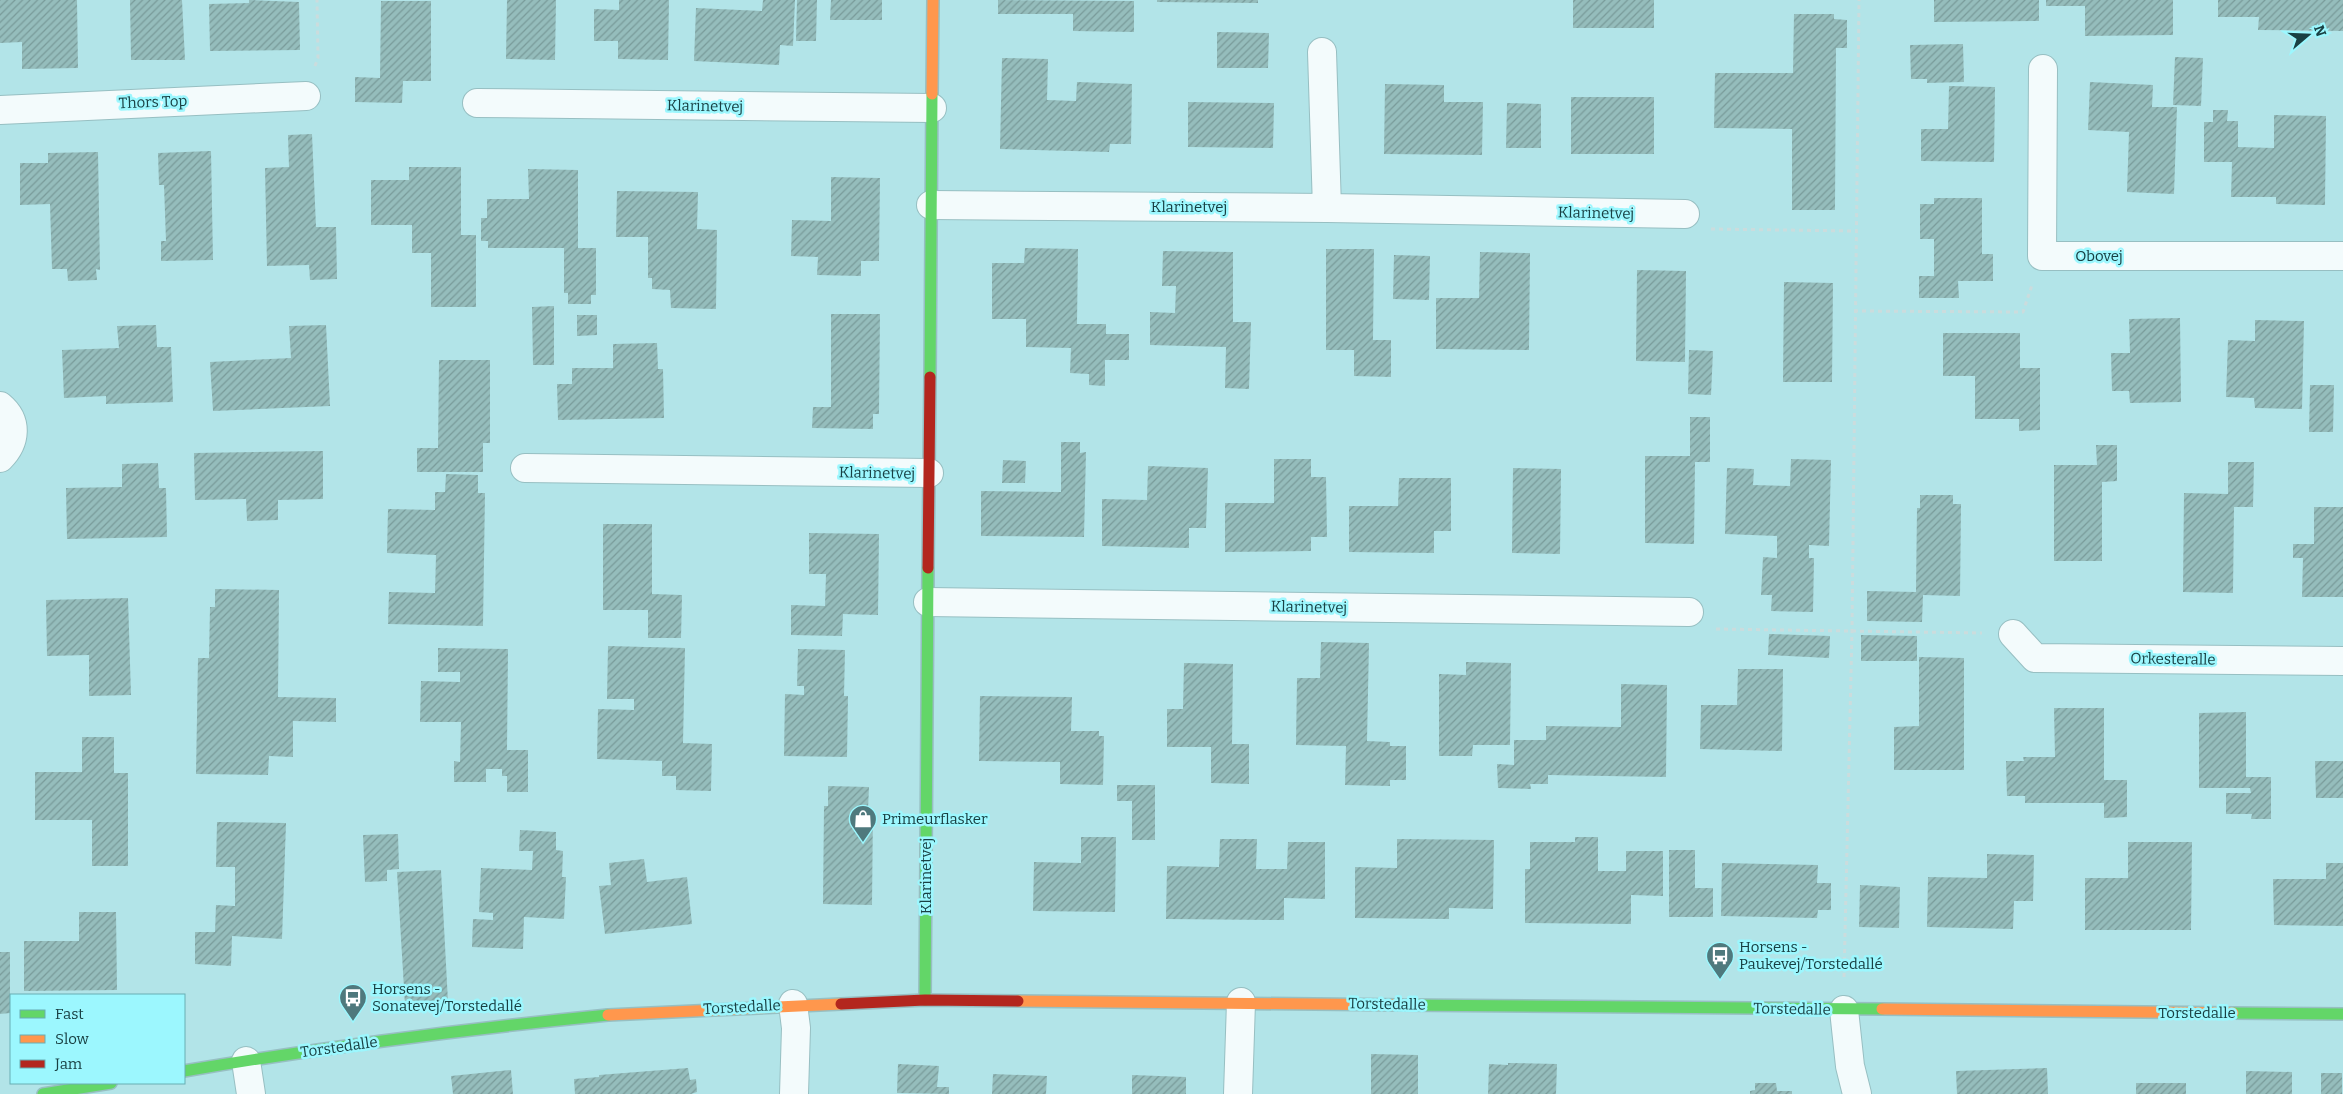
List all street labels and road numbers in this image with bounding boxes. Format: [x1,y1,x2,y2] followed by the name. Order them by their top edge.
[118,92,188,112] street label: Thors Top
[667,96,743,116] street label: Klarinetvej
[1151,198,1227,216] street label: Klarinetvej
[1558,203,1634,223] street label: Klarinetvej
[2075,247,2123,265] street label: Obovej
[839,463,915,483] street label: Klarinetvej
[1271,597,1347,617] street label: Klarinetvej
[2130,649,2216,669] street label: Orkesteralle
[917,838,935,914] street label: Klarinetvej
[1348,994,1426,1014] street label: Torstedalle
[703,996,781,1018] street label: Torstedalle
[1753,999,1831,1019] street label: Torstedalle
[2158,1004,2236,1022] street label: Torstedalle
[299,1033,379,1061] street label: Torstedalle

